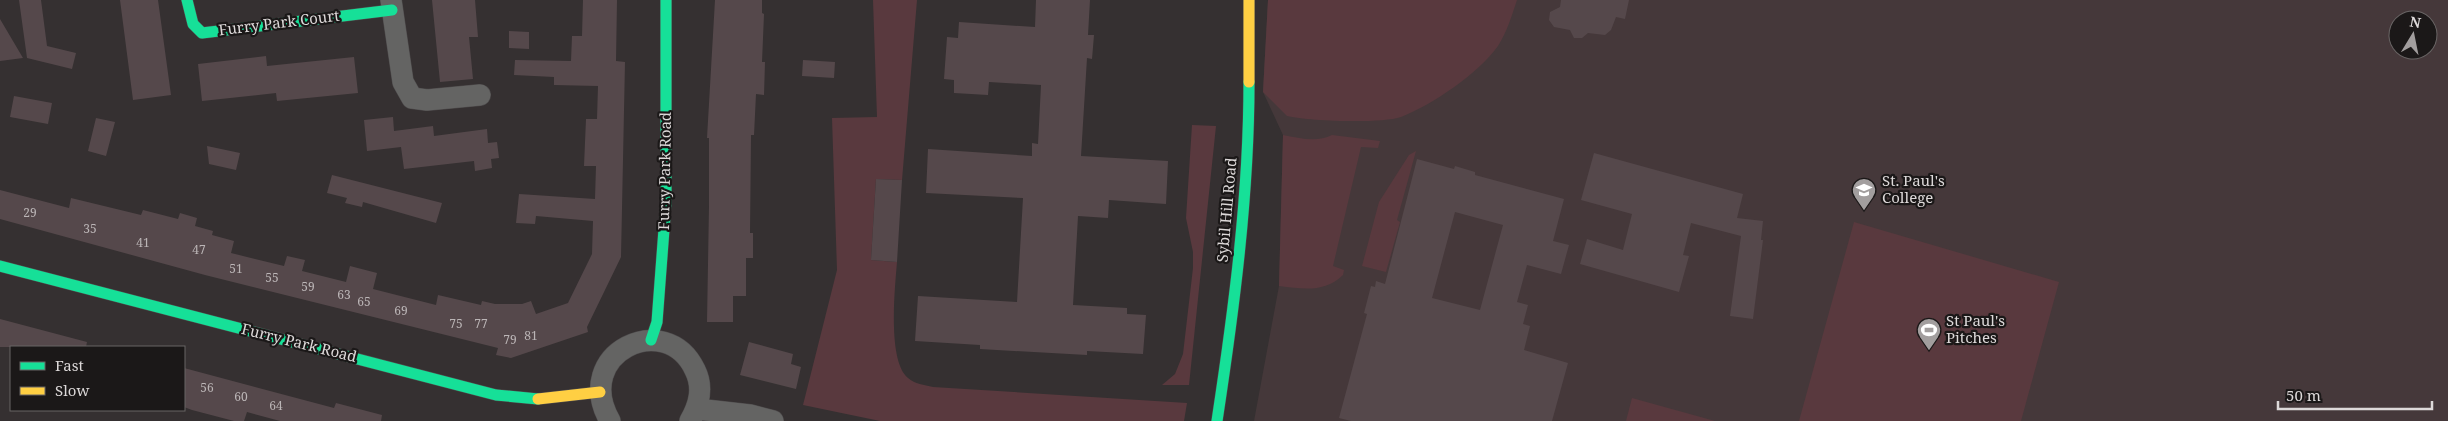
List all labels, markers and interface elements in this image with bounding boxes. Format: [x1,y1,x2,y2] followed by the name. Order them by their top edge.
[217,5,341,39] street label: Furry Park Court
[2388,10,2438,60] north arrow
[2408,11,2422,32] text: N
[653,112,675,230] street label: Furry Park Road
[1211,157,1241,263] street label: Sybil Hill Road
[1882,170,1945,207] place label: St. Paul's College
[1851,177,1877,211] school or university icon: St. Paul's College
[23,204,37,221] house number: 29
[83,220,97,237] house number: 35
[136,234,150,251] house number: 41
[192,241,206,258] house number: 47
[229,260,243,277] house number: 51
[265,269,279,286] house number: 55
[301,278,315,295] house number: 59
[337,286,351,303] house number: 63
[357,293,371,310] house number: 65
[394,302,408,319] house number: 69
[1946,310,2005,347] place label: St Paul's Pitches
[449,315,463,332] house number: 75
[474,315,488,332] house number: 77
[1916,317,1942,351] sports icon: St Paul's Pitches
[239,318,359,366] street label: Furry Park Road
[524,327,538,344] house number: 81
[503,331,517,348] house number: 79
[10,346,185,411] legend
[55,355,84,375] text: Fast
[2278,378,2432,410] scale bar
[200,379,214,396] house number: 56
[55,380,89,400] text: Slow
[2286,385,2321,405] text: 50 m
[234,388,248,405] house number: 60
[269,397,283,414] house number: 64

